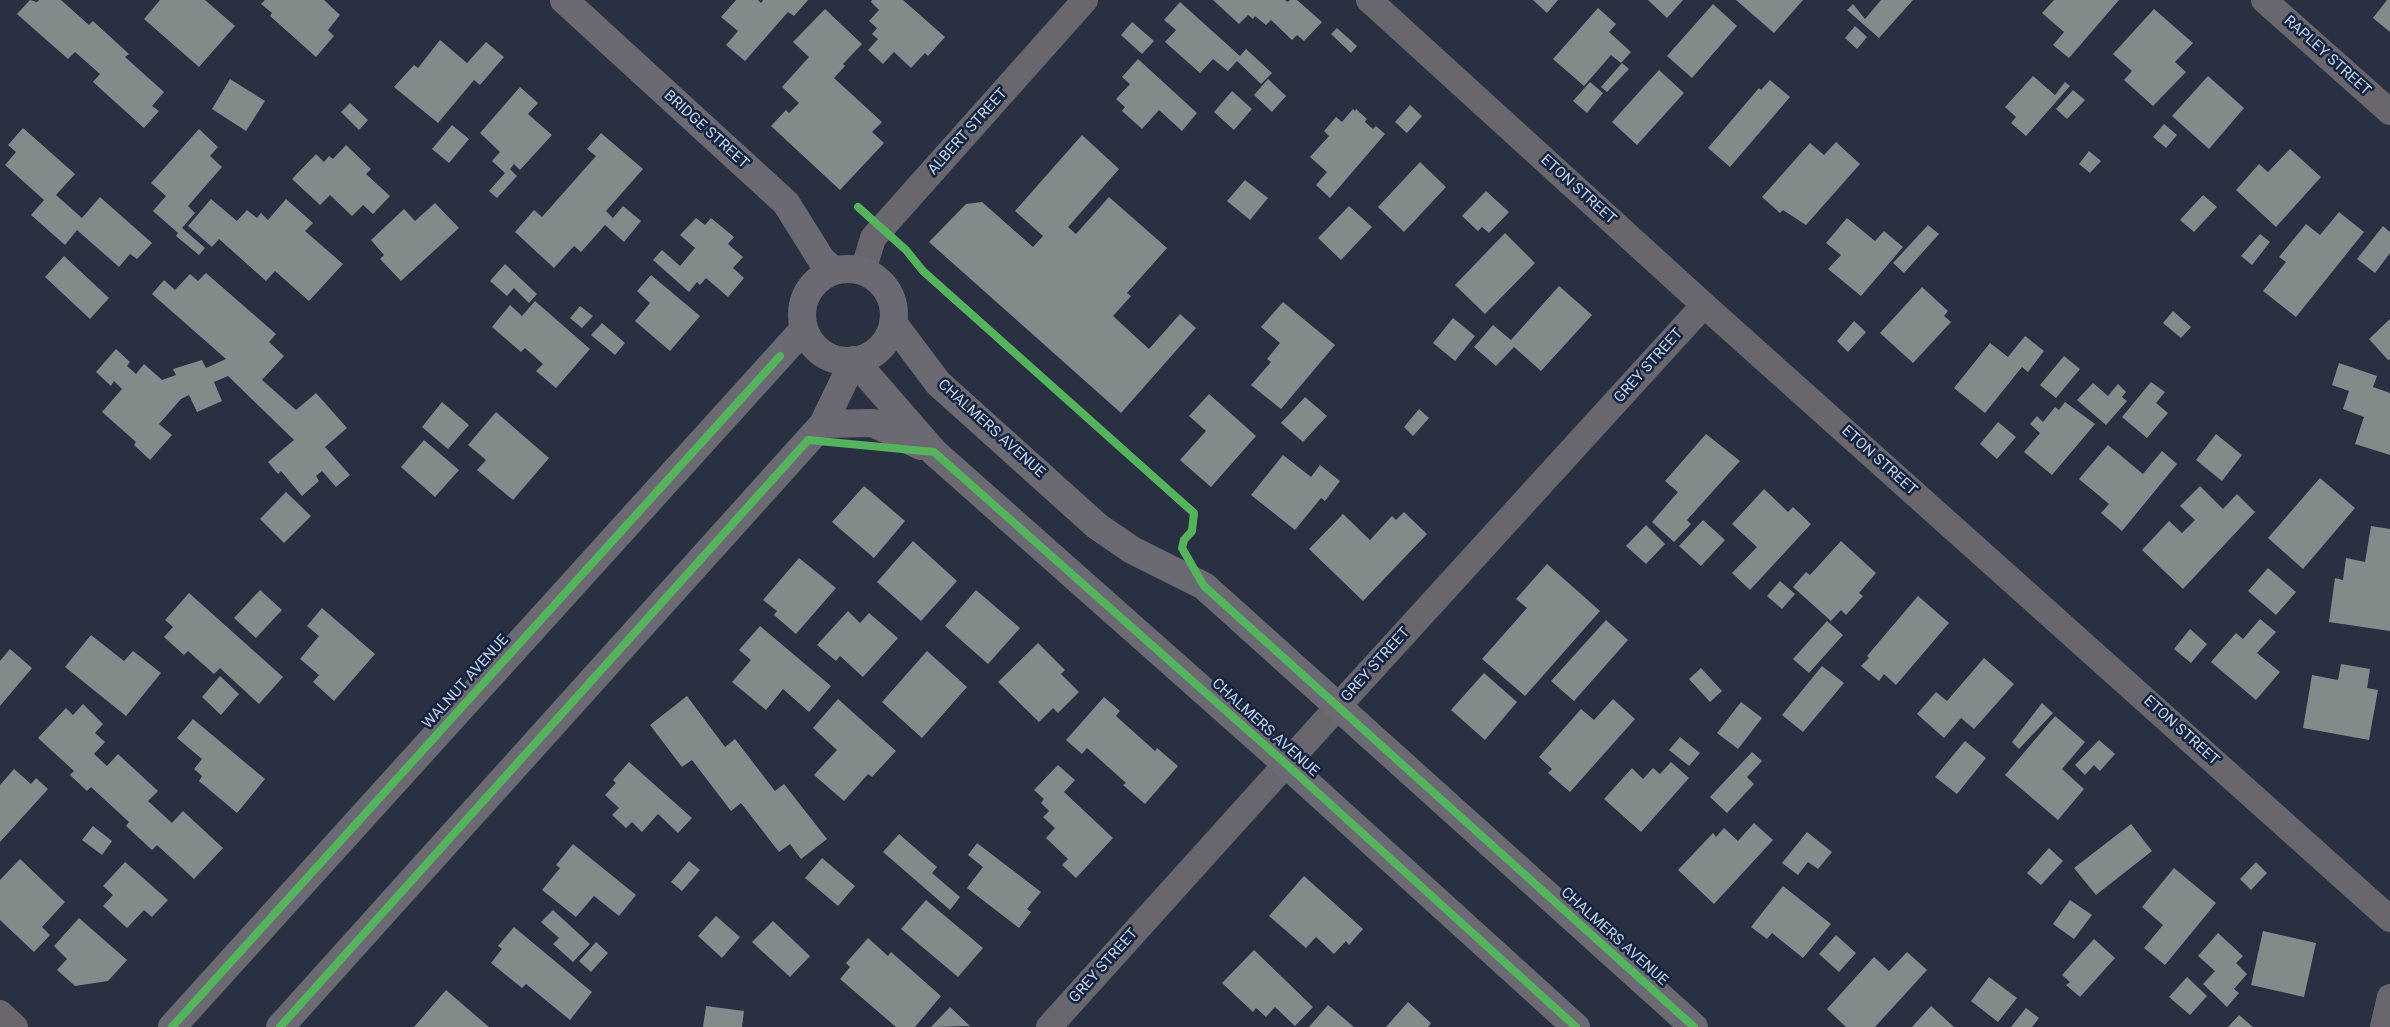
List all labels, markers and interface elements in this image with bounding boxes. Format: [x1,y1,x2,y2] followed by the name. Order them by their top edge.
[2280,12,2374,100] street label: RAPLEY STREET
[924,85,1012,179] street label: ALBERT STREET
[660,87,752,173] street label: BRIDGE STREET
[1537,151,1619,229] street label: ETON STREET
[1611,325,1687,407] street label: GREY STREET
[934,376,1048,482] street label: CHALMERS AVENUE
[1838,422,1920,500] street label: ETON STREET
[1338,624,1414,706] street label: GREY STREET
[419,631,513,733] street label: WALNUT AVENUE
[1208,675,1322,781] street label: CHALMERS AVENUE
[2140,692,2222,770] street label: ETON STREET
[1557,884,1671,990] street label: CHALMERS AVENUE
[1066,925,1142,1007] street label: GREY STREET

